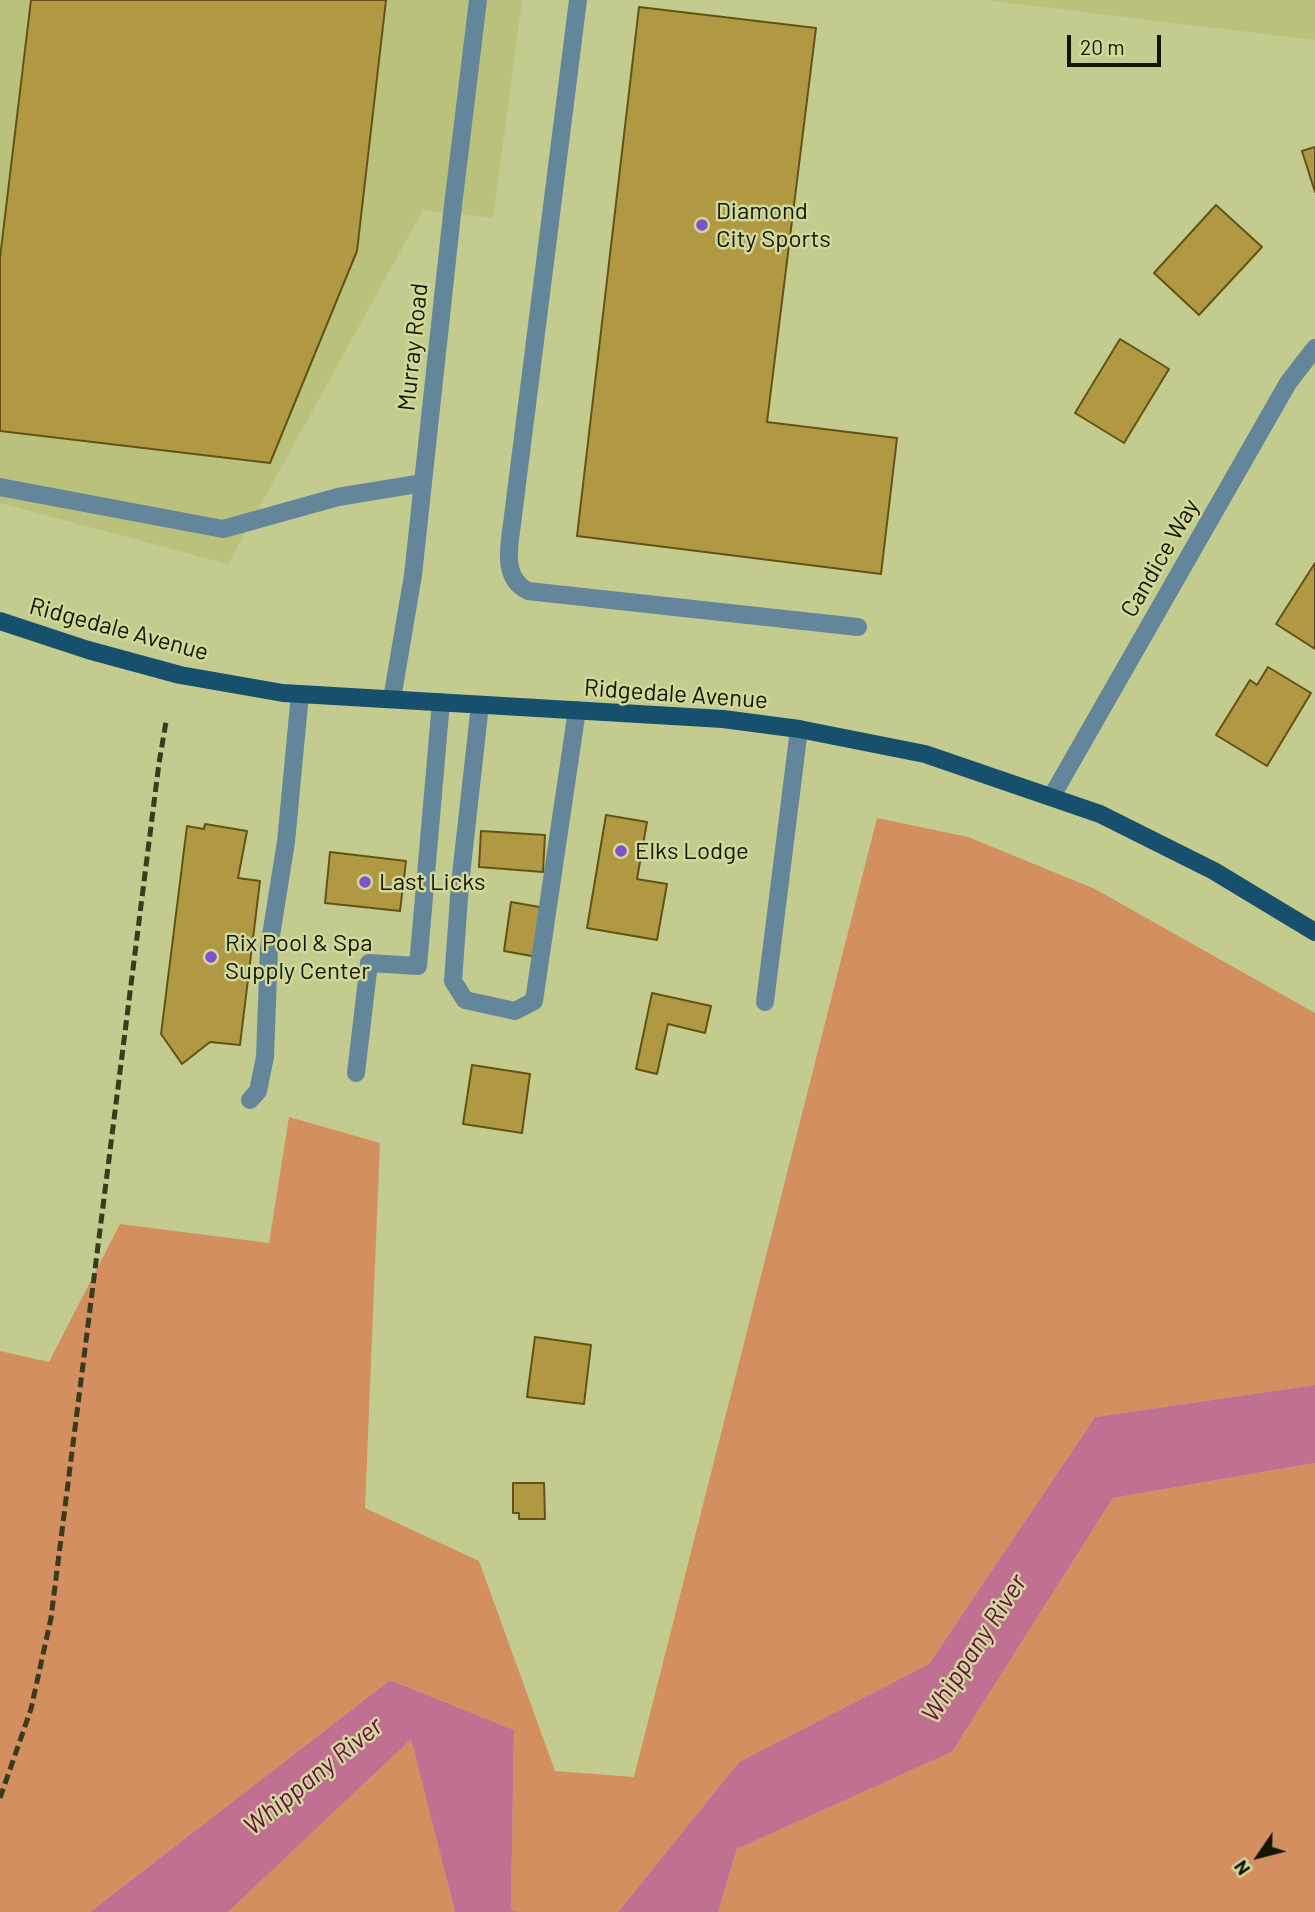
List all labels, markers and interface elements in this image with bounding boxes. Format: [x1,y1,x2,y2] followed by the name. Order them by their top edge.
[1070,21,1164,65] scale bar
[1080,34,1125,59] text: 20 m
[716,197,831,253] place label: Diamond City Sports
[694,217,710,233] marker: Diamond City Sports
[392,282,434,412] street label: Murray Road
[1115,494,1205,622] street label: Candice Way
[26,591,212,667] street label: Ridgedale Avenue
[583,673,769,715] street label: Ridgedale Avenue
[635,837,749,865] place label: Elks Lodge
[613,843,629,859] marker: Elks Lodge
[379,868,486,896] place label: Last Licks
[357,874,373,890] marker: Last Licks
[225,929,372,985] place label: Rix Pool & Spa Supply Center
[203,949,219,965] marker: Rix Pool & Spa Supply Center
[915,1568,1033,1728] water label: Whippany River
[237,1710,389,1842] water label: Whippany River
[1224,1821,1294,1891] north arrow
[1228,1857,1254,1880] text: N

